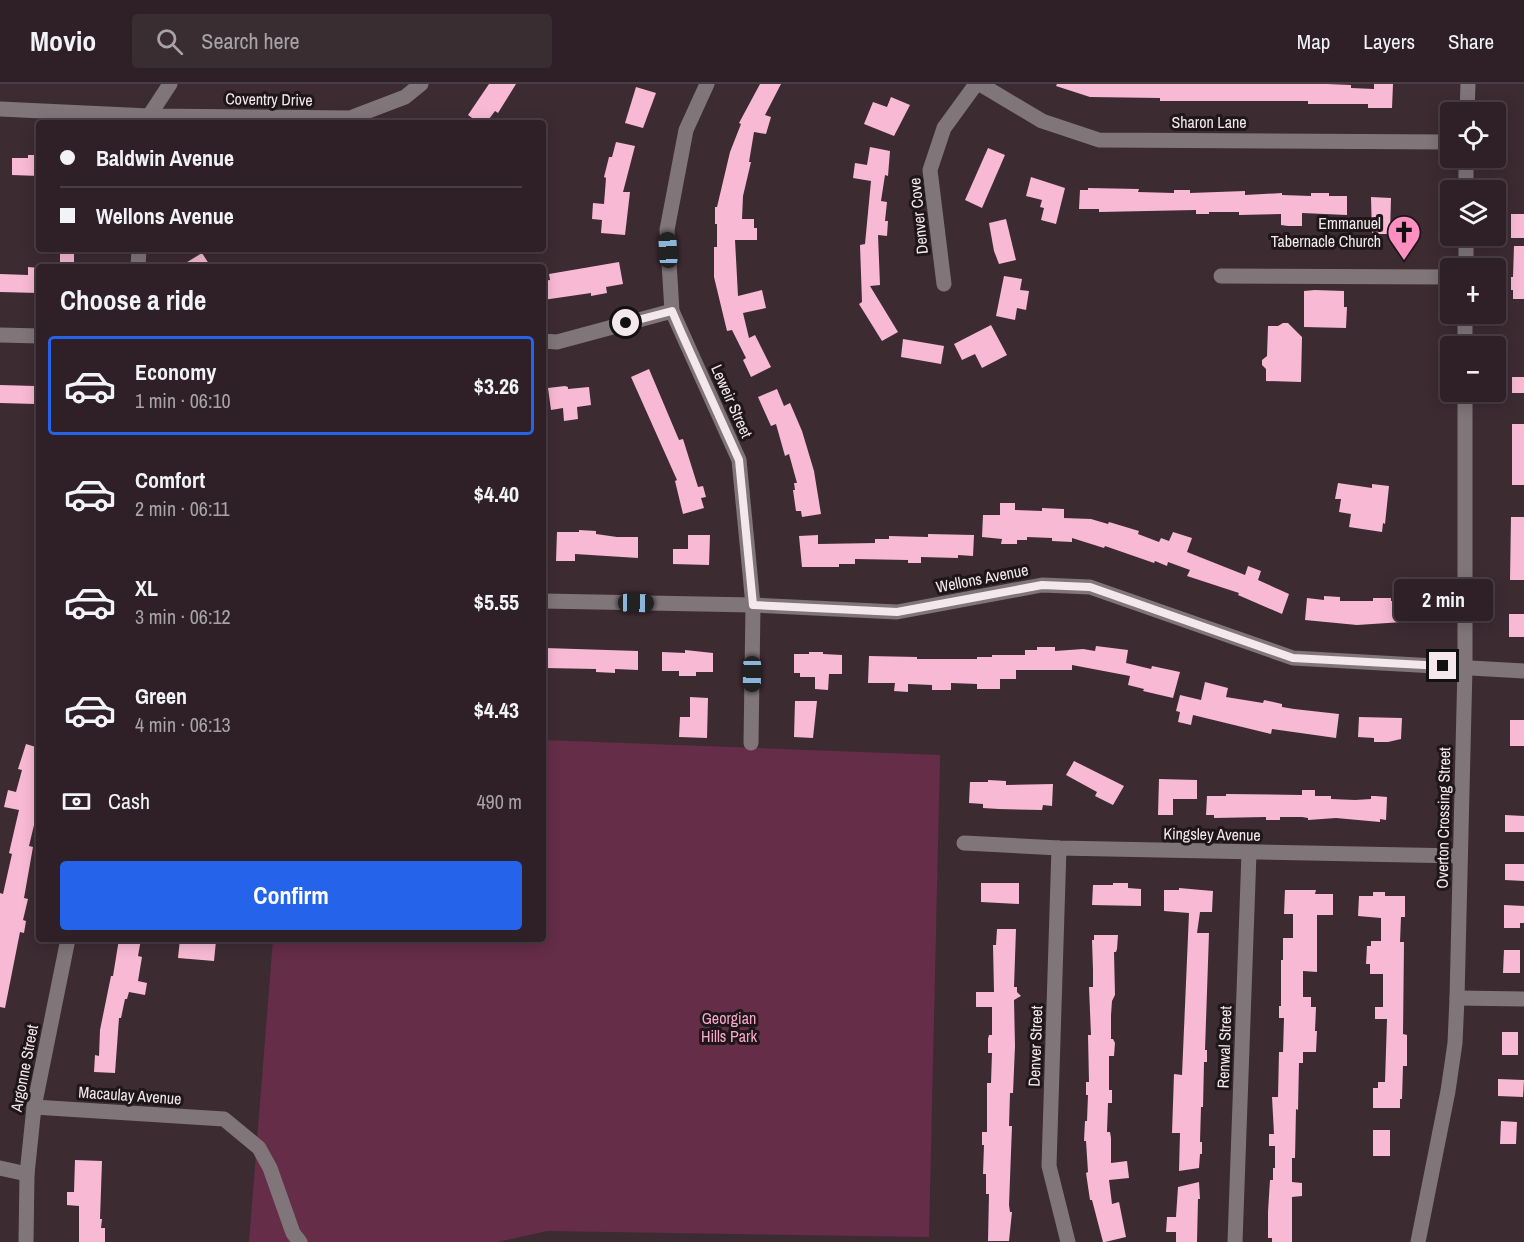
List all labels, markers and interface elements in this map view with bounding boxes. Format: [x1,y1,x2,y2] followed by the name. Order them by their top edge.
[132,14,552,68] search box
[30,22,96,60] text: Movio
[153,25,186,58] icon: search
[201,26,300,56] text: Search here
[1297,27,1330,56] text: Map
[1363,27,1415,56] text: Layers
[1448,27,1494,56] text: Share
[225,87,313,111] street label: Coventry Drive
[1440,102,1506,402] map controls
[1440,102,1506,168] button: locate
[1171,111,1247,133] street label: Sharon Lane
[96,143,234,173] text: Baldwin Avenue
[903,177,933,255] street label: Denver Cove
[1440,180,1506,246] button: layers
[96,201,234,231] text: Wellons Avenue
[1271,212,1381,252] place label: Emmanuel Tabernacle Church
[1386,214,1422,261] church icon: Emmanuel Tabernacle Church
[658,232,678,268] car
[1440,258,1506,324] button: +
[60,282,206,318] text: Choose a ride
[612,309,639,336] route start
[1440,336,1506,402] button: −
[135,357,216,387] text: Economy
[63,359,117,413] icon: car
[706,361,758,441] street label: Leweir Street
[474,371,519,401] text: $3.26
[135,387,231,414] text: 1 min · 06:10
[135,465,205,495] text: Comfort
[63,467,117,521] icon: car
[474,479,519,509] text: $4.40
[135,495,230,522] text: 2 min · 06:11
[934,558,1030,598] street label: Wellons Avenue
[135,573,158,603] text: XL
[63,575,117,629] icon: car
[1394,579,1492,621] callout: 2 min
[1422,586,1465,613] text: 2 min
[474,587,519,617] text: $5.55
[618,594,654,612] car
[135,603,231,630] text: 3 min · 06:12
[1429,652,1456,679] route end
[743,656,761,692] car
[135,681,187,711] text: Green
[63,683,117,737] icon: car
[474,695,519,725] text: $4.43
[135,711,231,738] text: 4 min · 06:13
[1431,747,1455,889] street label: Overton Crossing Street
[60,785,93,818] icon: cash
[108,786,150,816] text: Cash
[476,788,522,815] text: 490 m
[1163,822,1261,846] street label: Kingsley Avenue
[60,861,522,930] button: Confirm
[1023,1005,1047,1087] street label: Denver Street
[1212,1005,1236,1089] street label: Renwal Street
[701,1007,757,1047] park label: Georgian Hills Park
[5,1022,43,1114] street label: Argonne Street
[78,1080,182,1110] street label: Macaulay Avenue

